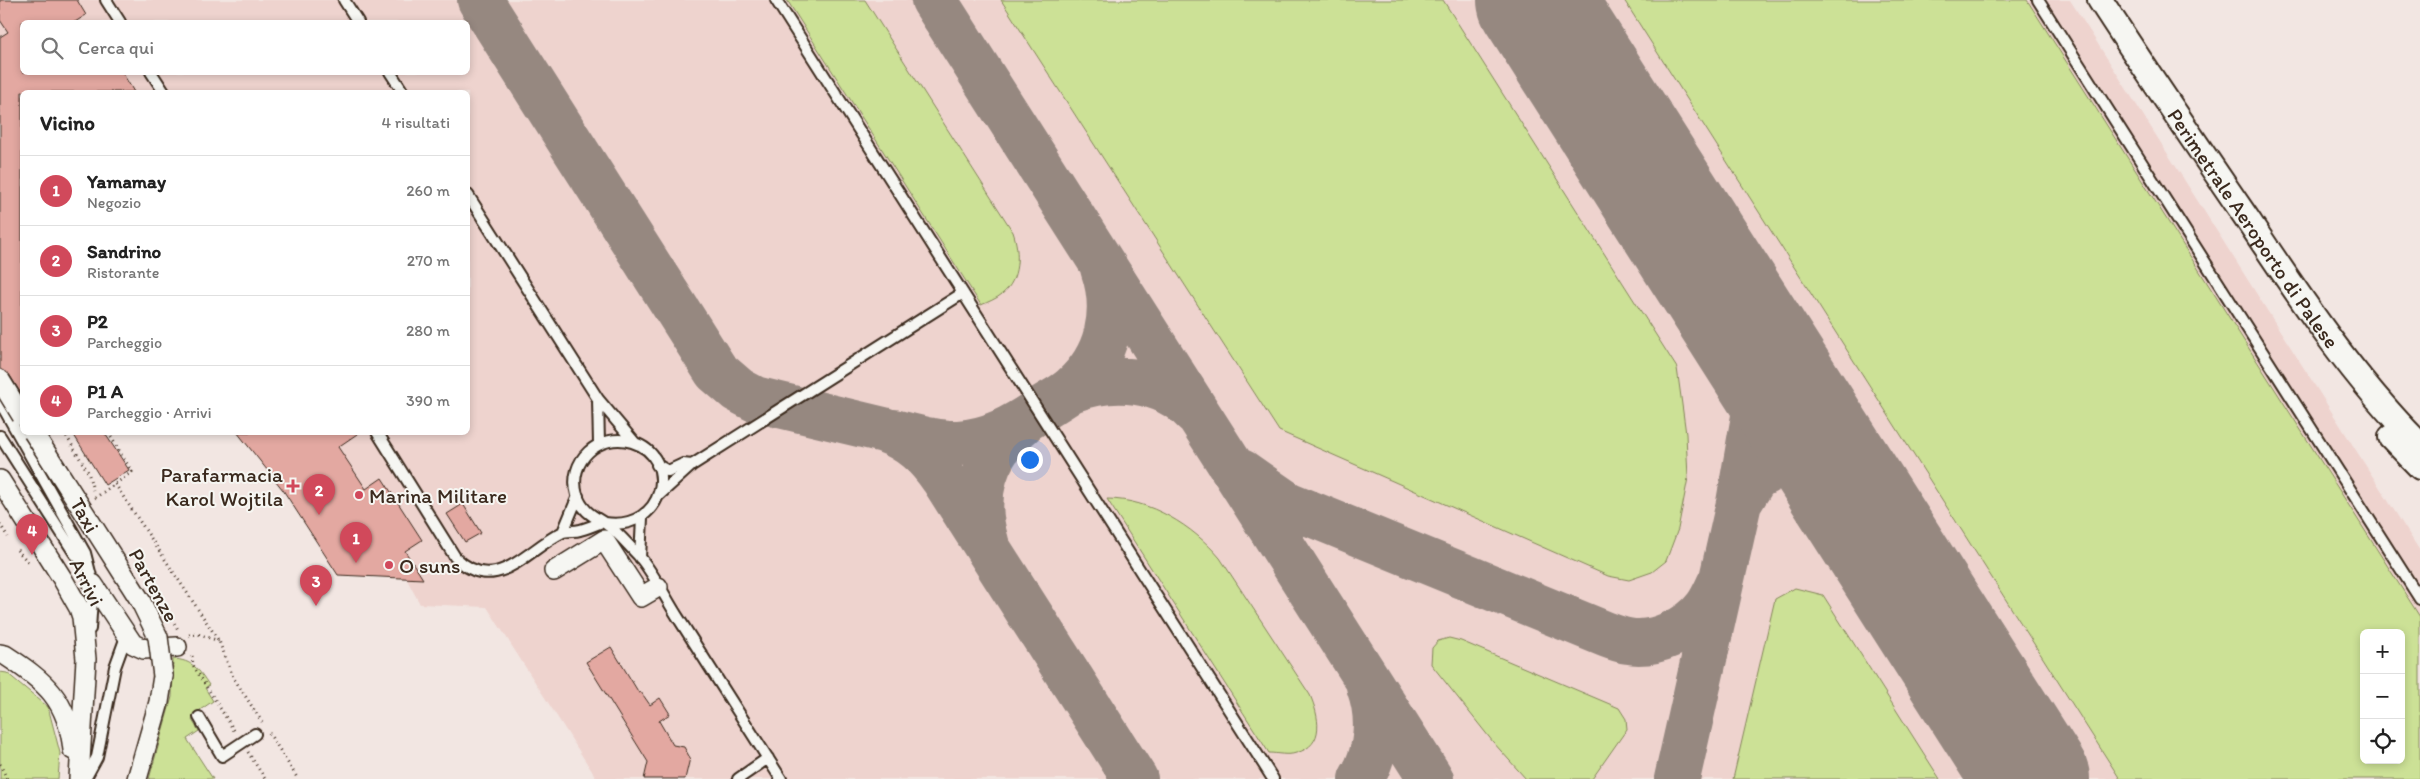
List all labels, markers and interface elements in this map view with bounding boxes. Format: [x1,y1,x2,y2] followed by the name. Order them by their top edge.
[20,20,470,75] search box
[38,34,66,62] icon: search
[78,36,154,59] text: Cerca qui
[2163,103,2345,353] street label: Perimetrale Aeroporto di Palese
[40,110,95,135] text: Vicino
[382,113,450,132] text: 4 risultati
[87,170,166,193] text: Yamamay
[52,181,60,200] text: 1
[406,181,450,200] text: 260 m
[87,193,141,212] text: Negozio
[87,240,161,263] text: Sandrino
[52,251,60,270] text: 2
[407,251,450,270] text: 270 m
[87,263,159,282] text: Ristorante
[87,310,108,333] text: P2
[52,321,60,340] text: 3
[406,321,450,340] text: 280 m
[87,333,162,352] text: Parcheggio
[87,380,123,403] text: P1 A
[51,391,61,410] text: 4
[406,391,450,410] text: 390 m
[87,403,212,422] text: Parcheggio · Arrivi
[1017,447,1043,473] your location
[160,462,283,511] place label: Parafarmacia Karol Wojtila
[303,474,335,515] pin: 2
[287,480,299,492] marker: Parafarmacia Karol Wojtila
[369,483,507,508] place label: Marina Militare
[353,489,365,501] marker: Marina Militare
[65,493,105,537] street label: Taxi
[16,514,48,555] pin: 4
[340,522,372,563] pin: 1
[124,544,184,626] street label: Partenze
[399,553,461,578] place label: O suns
[64,554,110,610] street label: Arrivi
[383,559,395,571] marker: O suns
[300,565,332,606] pin: 3
[2360,629,2405,764] map controls
[2360,629,2405,674] button: +
[2360,674,2405,719] button: −
[2360,719,2405,764] button: locate

